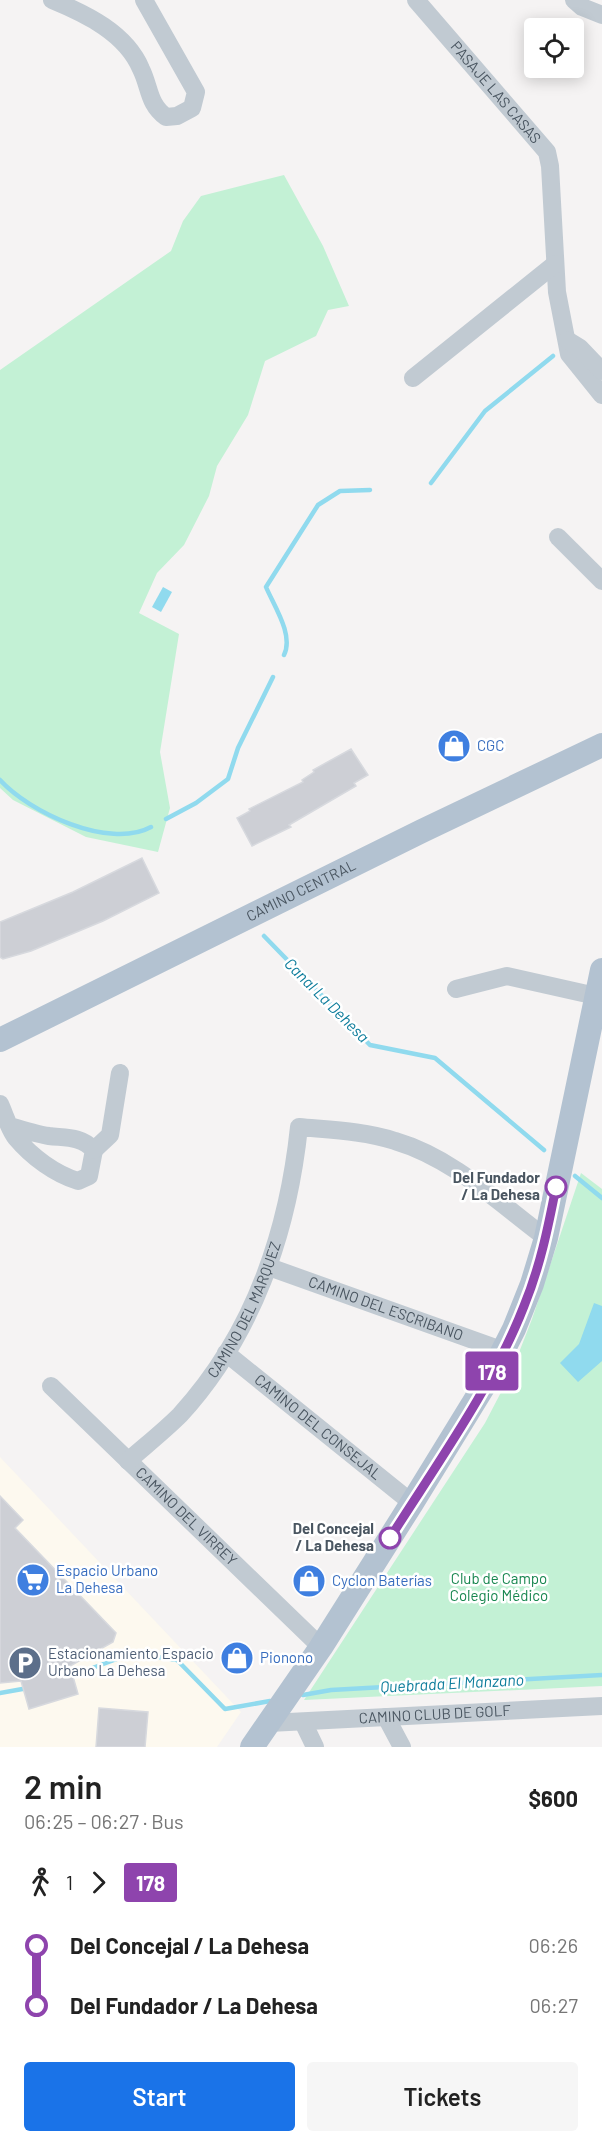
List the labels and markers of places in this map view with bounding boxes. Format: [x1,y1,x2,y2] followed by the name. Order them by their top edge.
[436,728,472,764] shop icon: CGC
[477,736,504,754] place label: CGC
[453,1168,540,1203] place label: Del Fundador / La Dehesa
[545,1176,567,1198] marker: Del Fundador / La Dehesa
[293,1519,374,1554] place label: Del Concejal / La Dehesa
[379,1527,401,1549] marker: Del Concejal / La Dehesa
[56,1561,158,1596] place label: Espacio Urbano La Dehesa
[15,1562,51,1598] supermarket icon: Espacio Urbano La Dehesa
[291,1563,327,1599] shop icon: Cyclon Baterías
[332,1571,432,1589] place label: Cyclon Baterías
[219,1640,255,1676] shop icon: Pionono
[48,1644,214,1679] place label: Estacionamiento Espacio Urbano La Dehesa
[7,1645,43,1681] parking icon: Estacionamiento Espacio Urbano La Dehesa
[260,1648,313,1666] place label: Pionono

